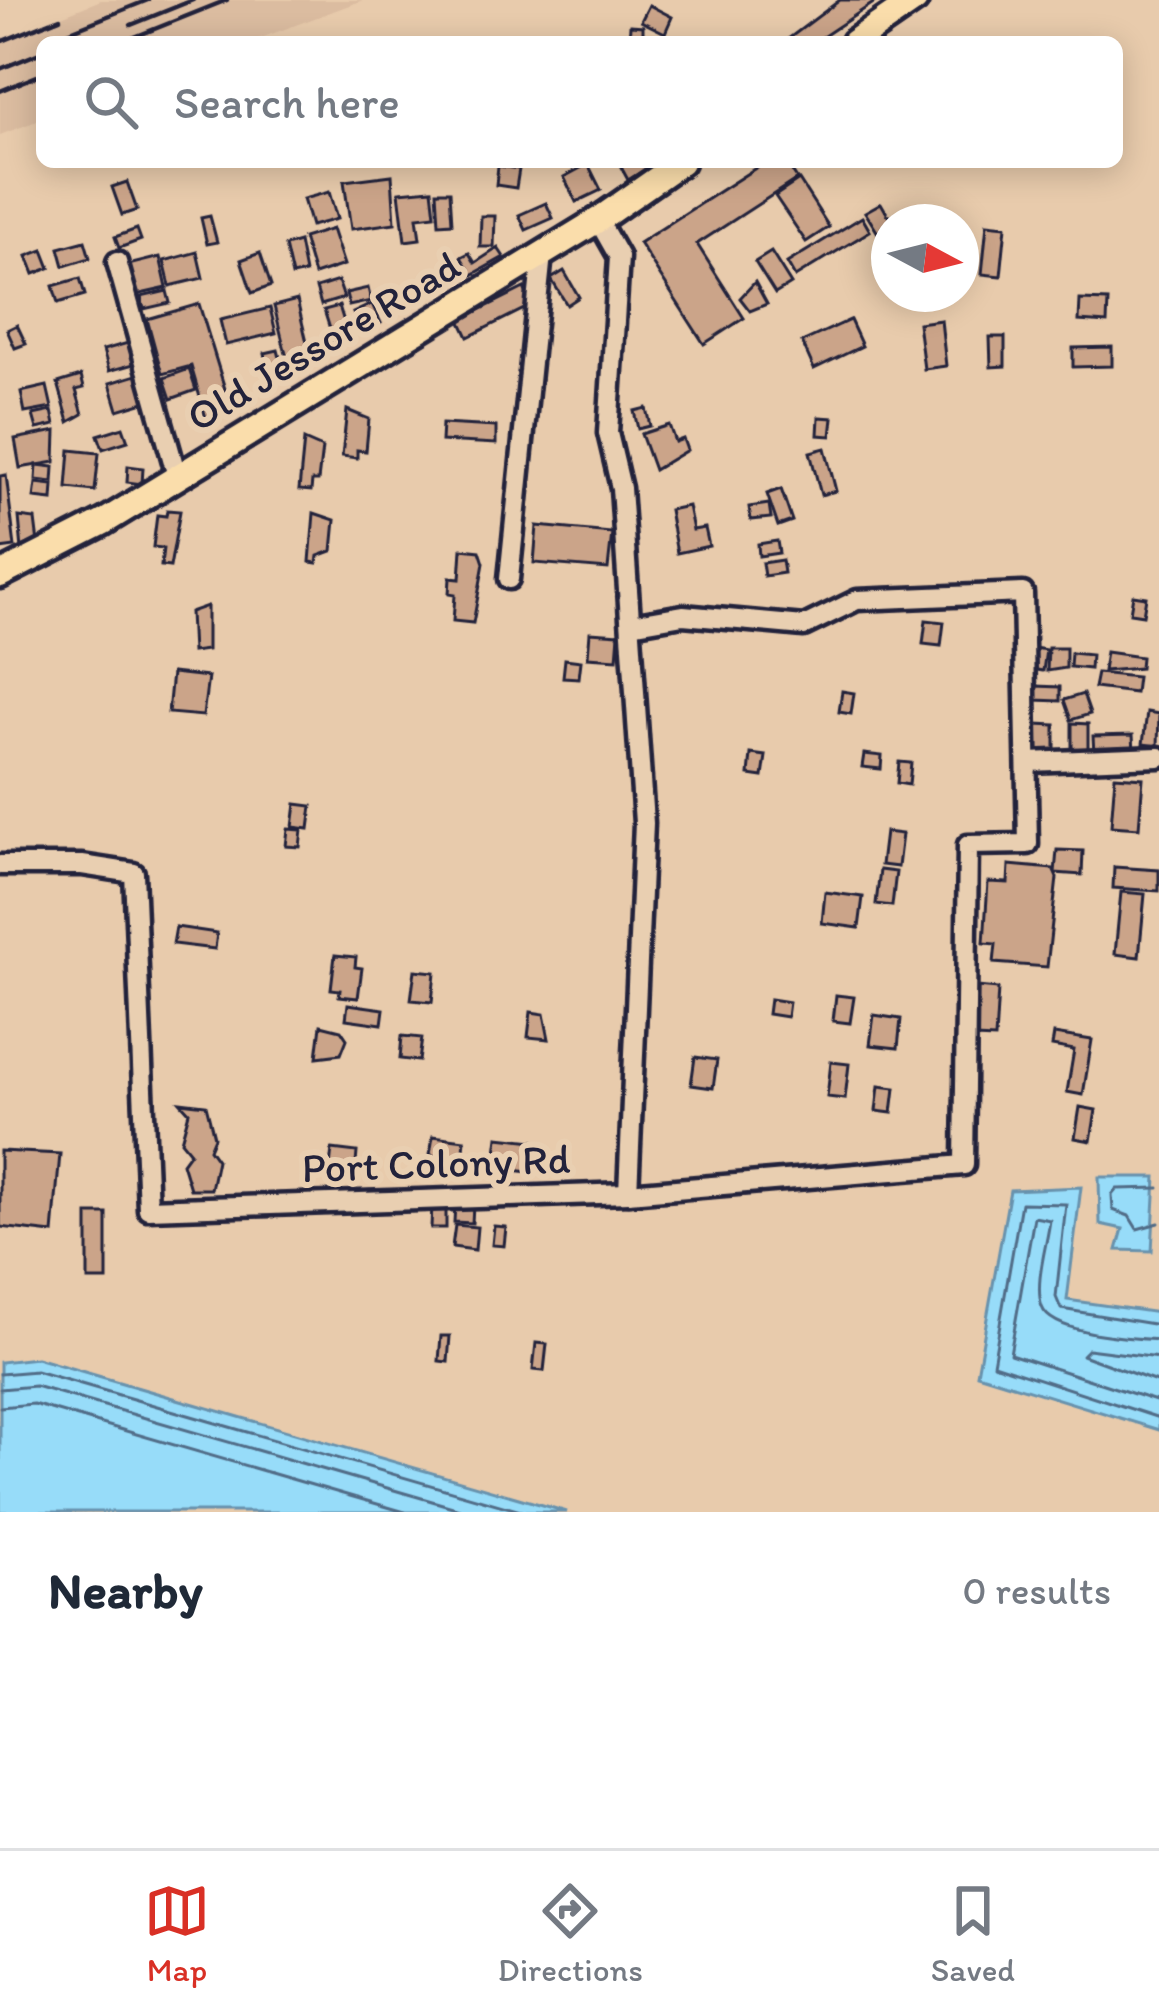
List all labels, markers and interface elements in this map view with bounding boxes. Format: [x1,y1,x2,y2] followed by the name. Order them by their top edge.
[36,36,1123,168] search box
[78,69,144,135] icon: search
[174,75,400,129] text: Search here
[871,204,979,312] north arrow
[177,239,469,443] street label: Old Jessore Road
[301,1133,571,1193] street label: Port Colony Rd
[48,1560,203,1621] text: Nearby
[962,1567,1111,1614] text: 0 results
[144,1878,210,1989] tab: Map
[498,1878,643,1989] tab: Directions
[931,1878,1015,1989] tab: Saved

